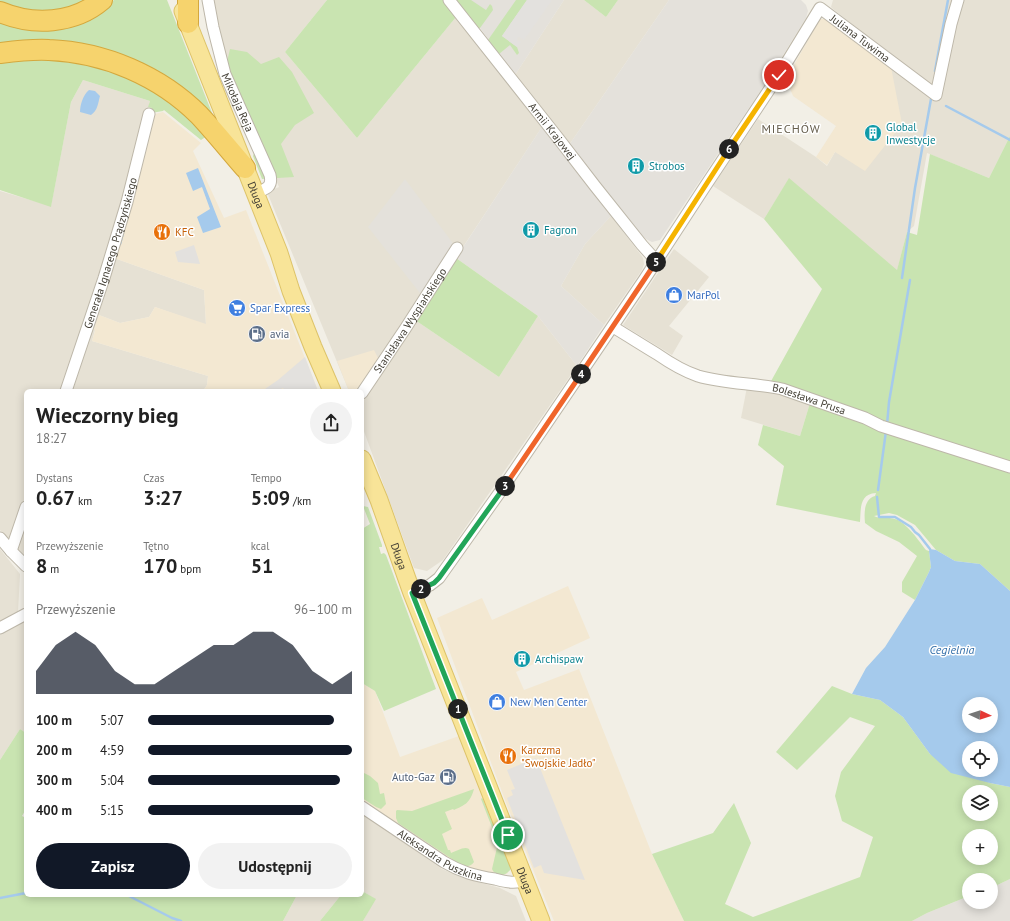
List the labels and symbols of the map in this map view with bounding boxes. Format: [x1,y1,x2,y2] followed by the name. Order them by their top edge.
[827,11,893,65] street label: Juliana Tuwima
[762,58,796,92] pin
[218,71,257,134] street label: Mikołaja Reja
[526,100,579,163] street label: Armii Krajowej
[886,120,936,147] place label: Global Inwestycje
[761,121,821,136] district label: MIECHÓW
[863,123,883,143] building icon: Global Inwestycje
[719,139,739,159] pin: 6
[626,156,646,176] building icon: Strobos
[649,159,685,173] place label: Strobos
[80,176,140,330] street label: Generała Ignacego Prądzyńskiego
[244,180,268,211] street label: Długa
[521,220,541,240] building icon: Fagron
[152,222,172,242] restaurant icon: KFC
[544,223,577,237] place label: Fagron
[175,225,194,239] place label: KFC
[646,252,666,272] pin: 5
[370,265,449,376] street label: Stanisława Wyspiańskiego
[664,285,684,305] shop icon: MarPol
[687,288,721,302] place label: MarPol
[227,298,247,318] supermarket icon: Spar Express
[250,301,310,315] place label: Spar Express
[247,324,267,344] fuel station icon: avia
[270,327,289,341] place label: avia
[571,364,591,384] pin: 4
[771,380,847,418] street label: Bolesława Prusa
[495,476,515,496] pin: 3
[388,541,410,572] street label: Długa
[411,579,431,599] pin: 2
[930,642,975,657] water label: Cegielnia
[512,649,532,669] building icon: Archispaw
[535,652,583,666] place label: Archispaw
[487,692,507,712] shop icon: New Men Center
[510,695,588,709] place label: New Men Center
[962,697,998,733] north arrow
[448,699,468,719] pin: 1
[521,743,596,770] place label: Karczma "Swojskie Jadło"
[498,746,518,766] restaurant icon: Karczma "Swojskie Jadło"
[438,767,458,787] fuel station icon: Auto-Gaz
[392,770,435,784] place label: Auto-Gaz
[491,818,525,852] pin
[395,826,484,884] street label: Aleksandra Puszkina
[513,865,537,896] street label: Długa

